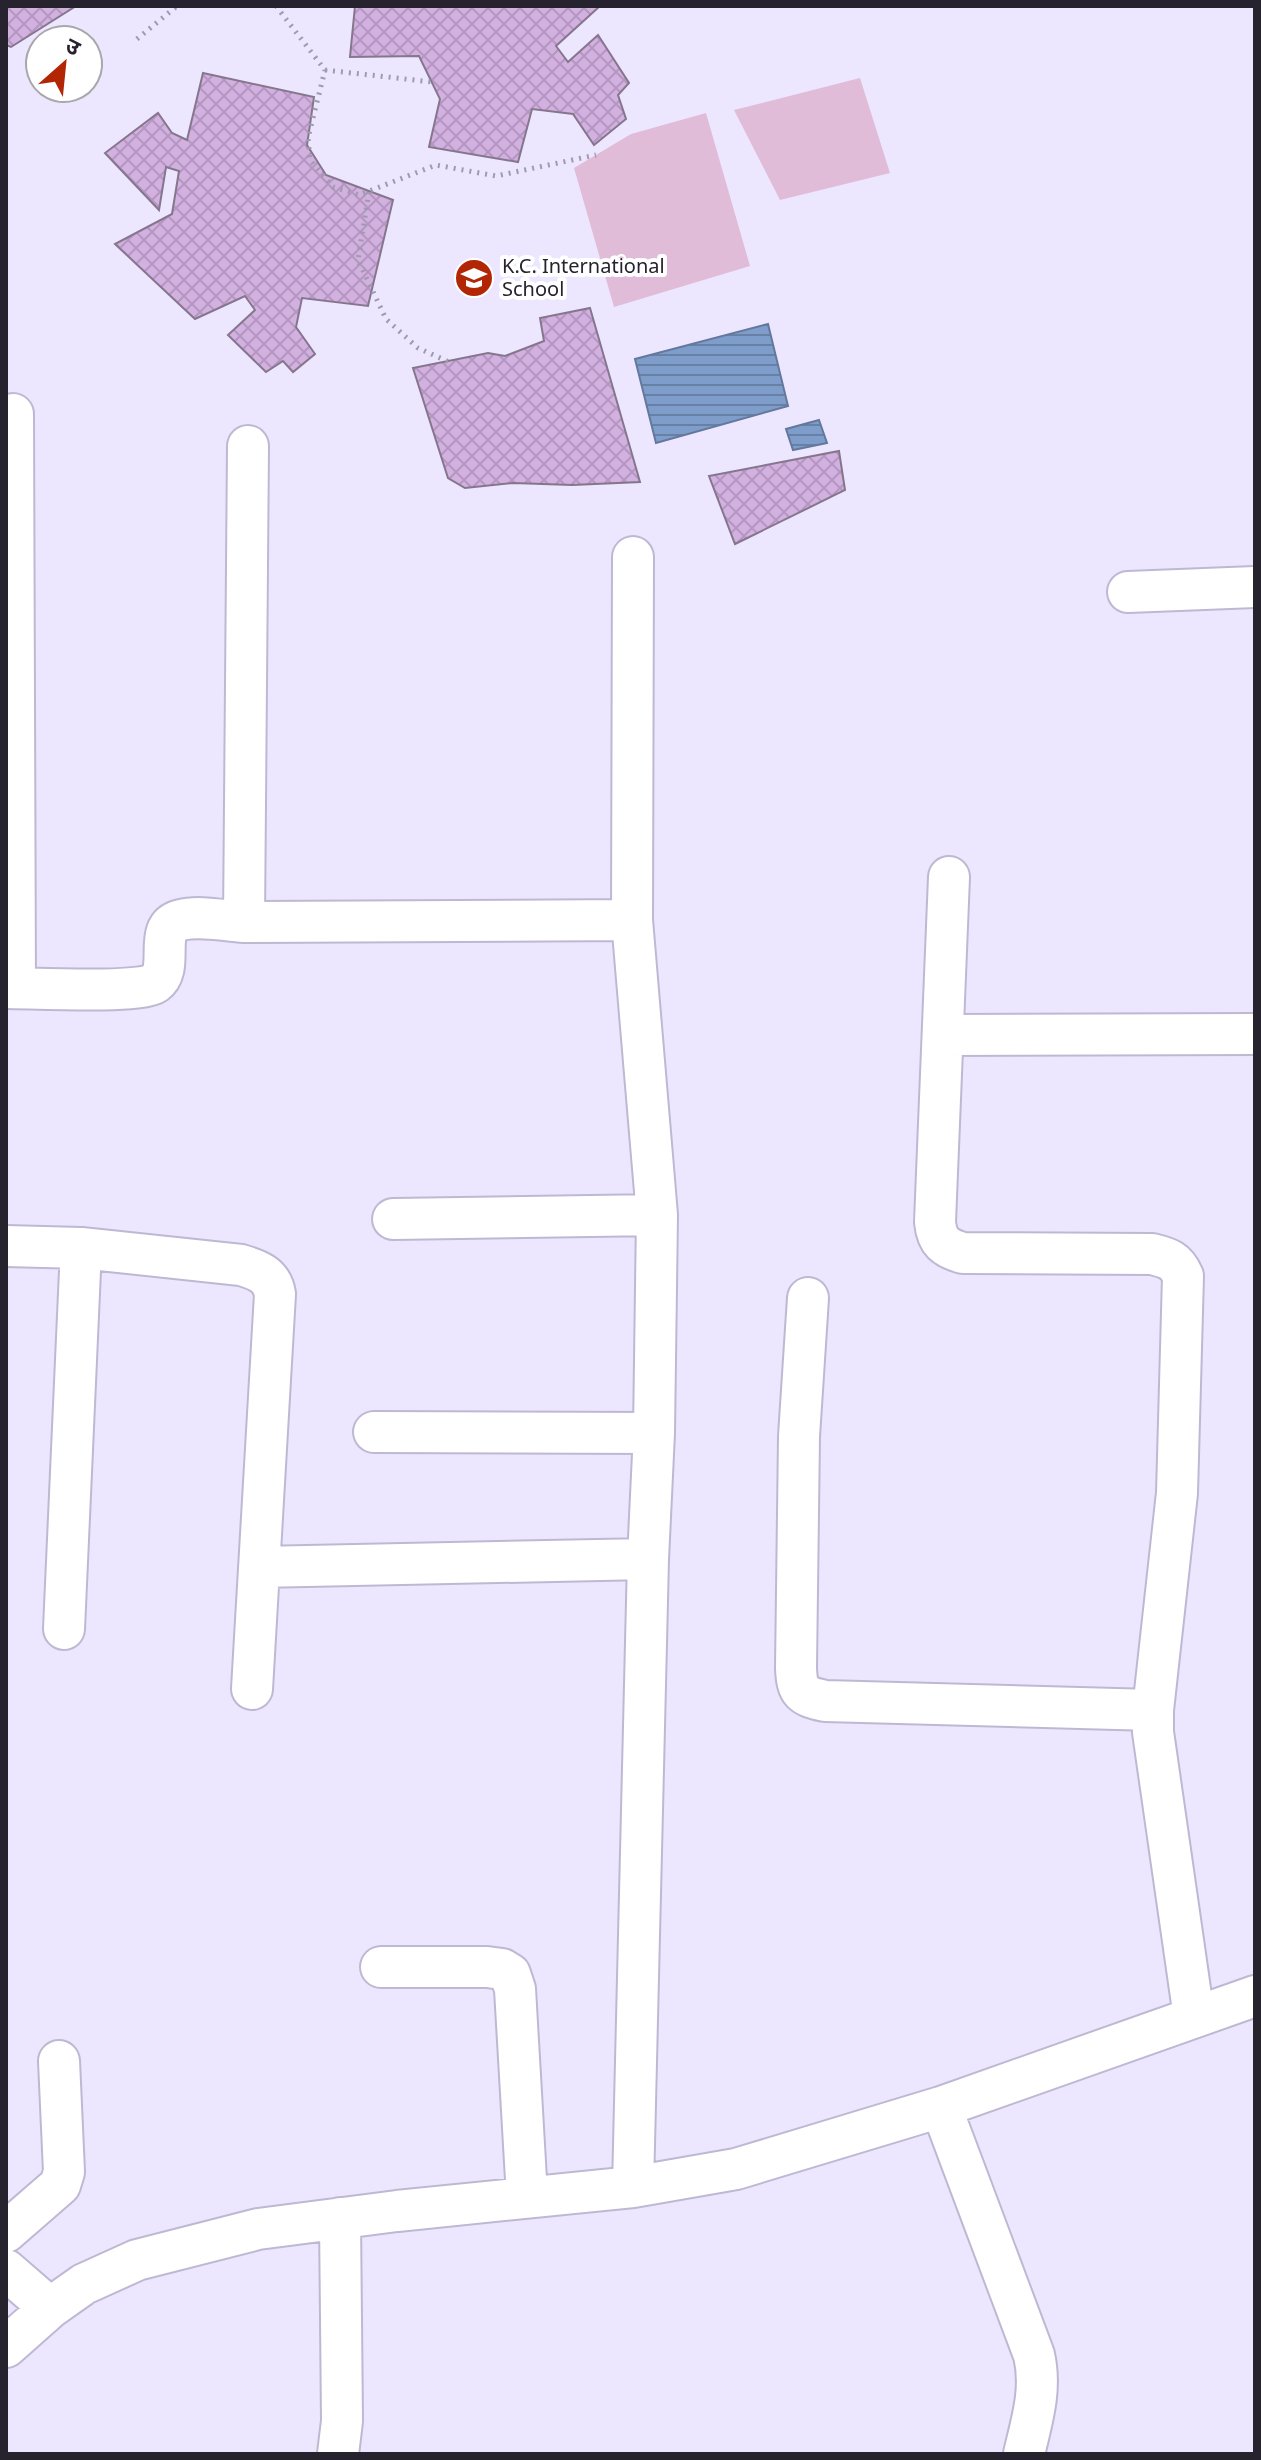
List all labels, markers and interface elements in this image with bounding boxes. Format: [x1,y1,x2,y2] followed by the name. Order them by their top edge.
[24,24,104,104] north arrow
[60,33,85,65] text: उ
[502,255,665,304] place label: K.C. International School
[453,257,495,299] school or university icon: K.C. International School

